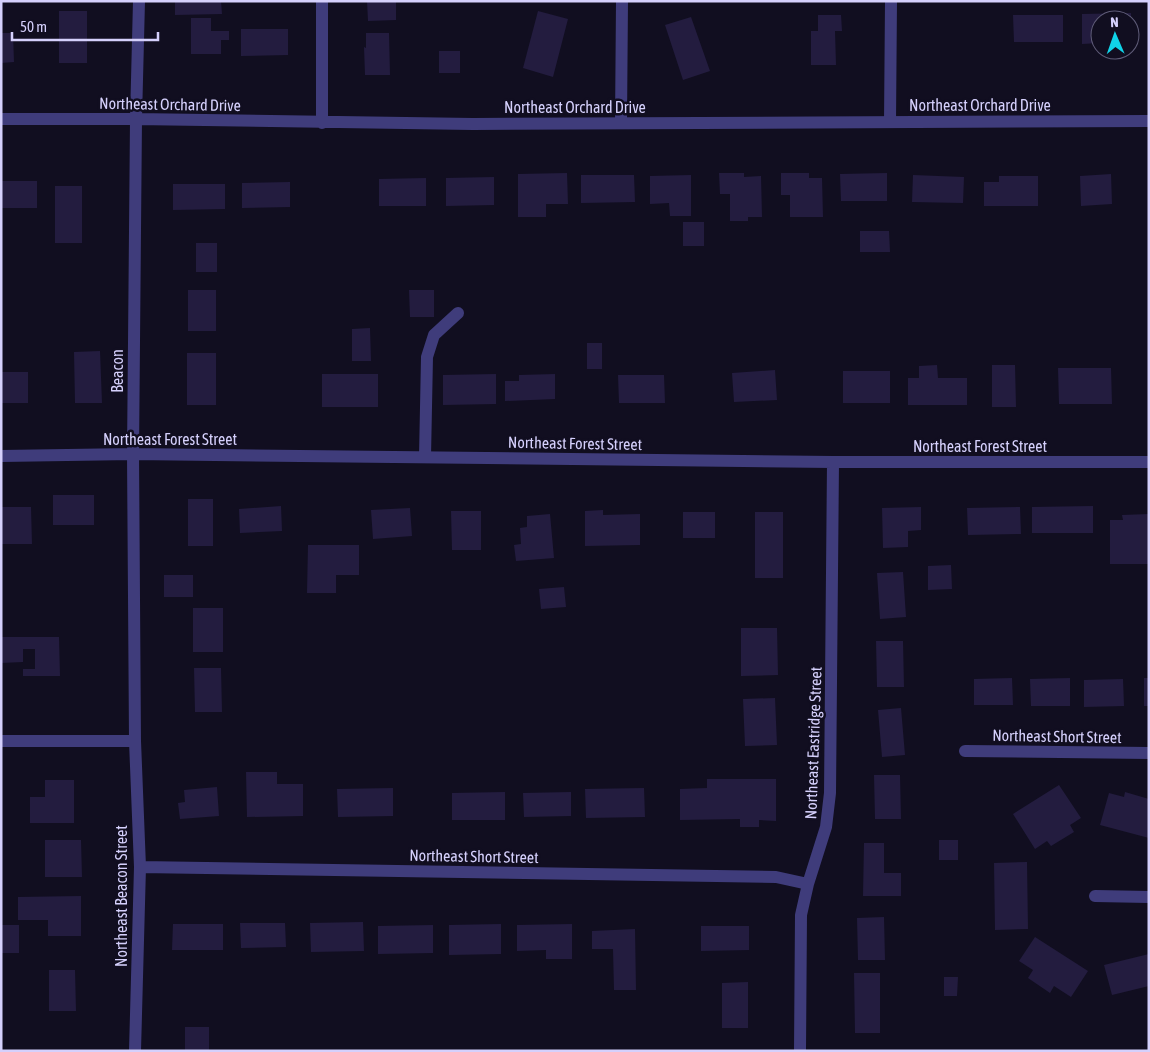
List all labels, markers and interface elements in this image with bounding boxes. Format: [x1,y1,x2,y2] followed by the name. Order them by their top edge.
[12,10,159,42] scale bar
[1090,10,1140,60] north arrow
[1110,14,1119,30] text: N
[20,18,47,35] text: 50 m
[99,94,241,114] street label: Northeast Orchard Drive
[909,96,1051,114] street label: Northeast Orchard Drive
[504,98,646,116] street label: Northeast Orchard Drive
[108,349,126,393] street label: Beacon
[103,430,237,448] street label: Northeast Forest Street
[508,433,643,453] street label: Northeast Forest Street
[913,437,1047,455] street label: Northeast Forest Street
[801,666,826,820] street label: Northeast Eastridge Street
[992,726,1122,746] street label: Northeast Short Street
[112,825,130,967] street label: Northeast Beacon Street
[409,846,539,866] street label: Northeast Short Street

